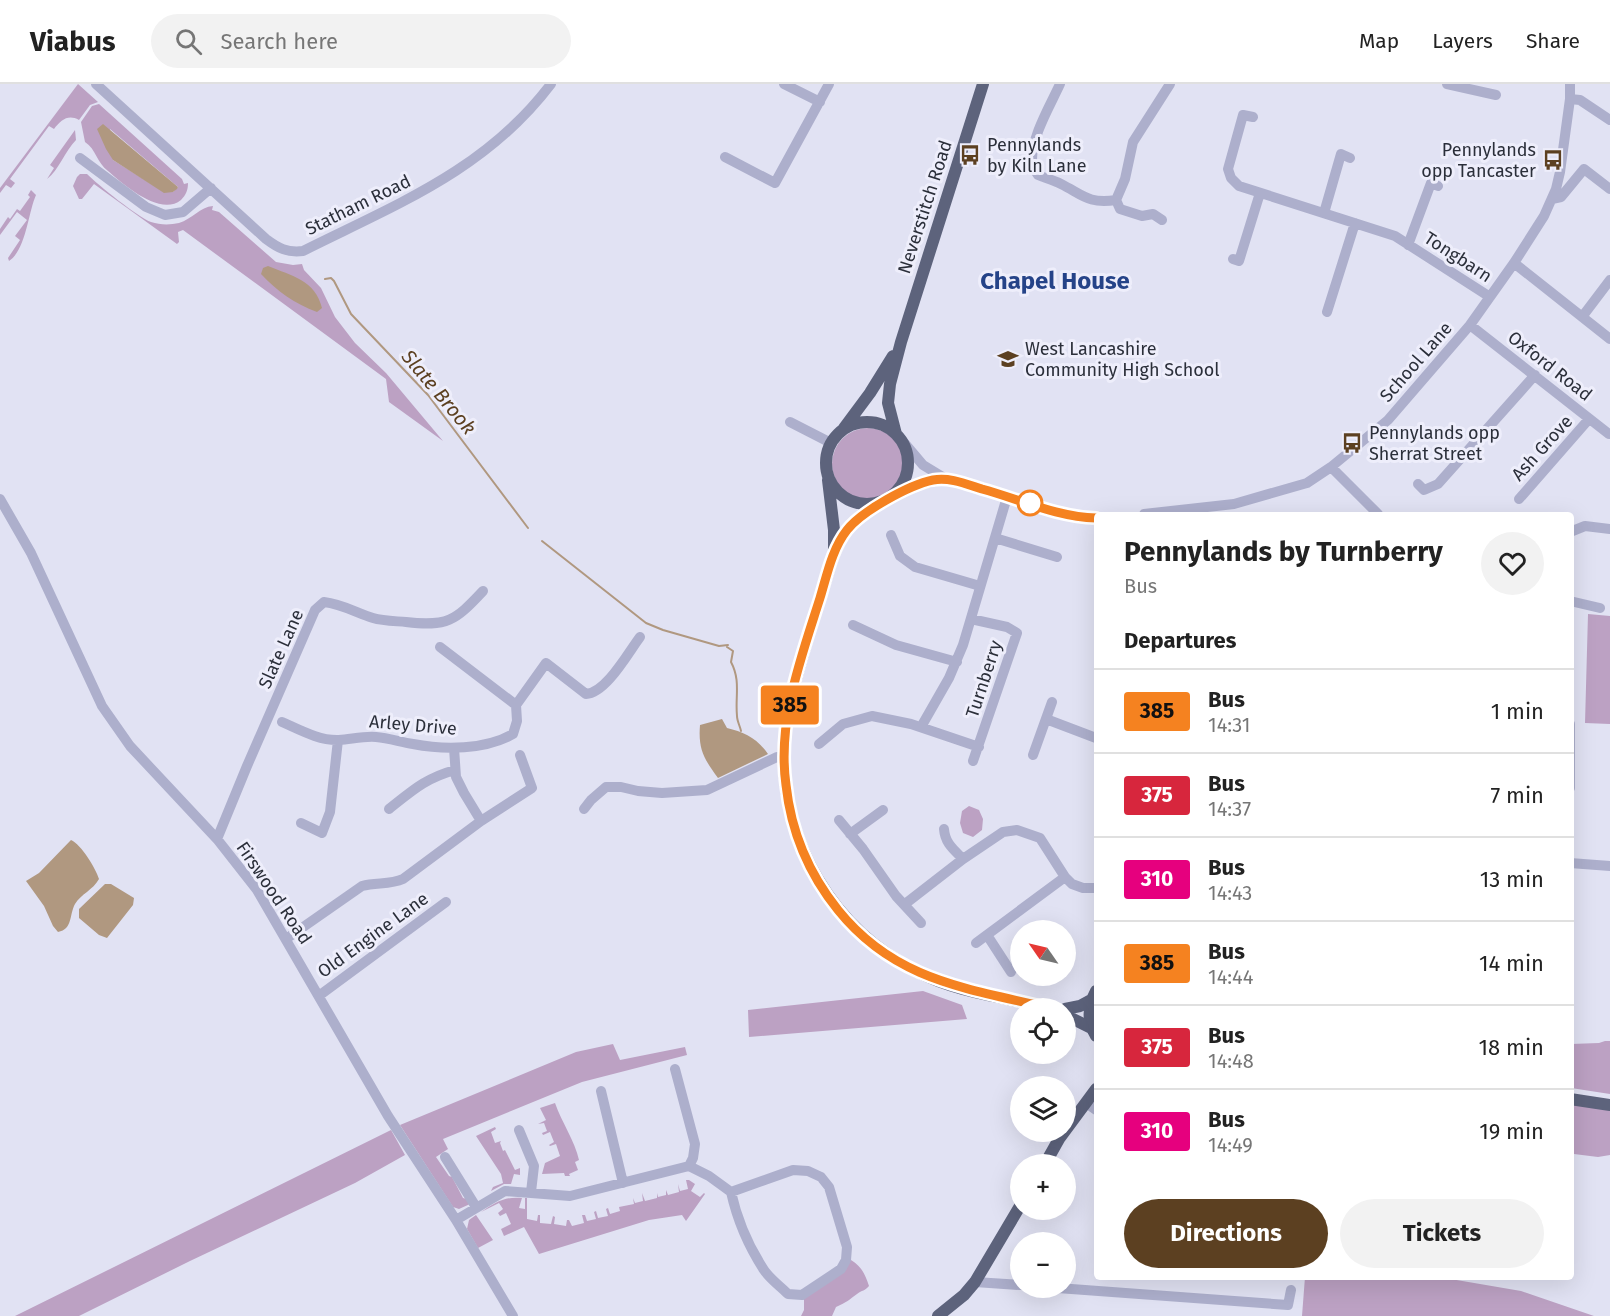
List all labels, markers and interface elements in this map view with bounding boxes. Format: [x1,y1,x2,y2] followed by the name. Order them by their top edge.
[151,14,571,68] search box
[30,25,115,58] text: Viabus
[172,25,205,58] icon: search
[220,28,338,55] text: Search here
[1359,28,1399,54] text: Map
[1432,28,1493,54] text: Layers
[1526,28,1580,54] text: Share
[987,134,1086,177] place label: Pennylands by Kiln Lane
[893,138,957,276] street label: Neverstitch Road
[1421,139,1536,182] place label: Pennylands opp Tancaster
[958,143,982,167] bus stop icon: Pennylands by Kiln Lane
[1541,148,1565,172] bus stop icon: Pennylands opp Tancaster
[302,170,414,240] street label: Statham Road
[1420,227,1496,287] street label: Tongbarn
[980,267,1130,295] district label: Chapel House
[1375,317,1457,407] street label: School Lane
[1504,326,1596,406] street label: Oxford Road
[1025,338,1219,381] place label: West Lancashire Community High School
[396,344,481,439] water label: Slate Brook
[996,347,1020,371] school or university icon: West Lancashire Community High School
[1507,411,1577,485] street label: Ash Grove
[1369,422,1500,465] place label: Pennylands opp Sherrat Street
[1340,431,1364,455] bus stop icon: Pennylands opp Sherrat Street
[1017,490,1043,516] unlabelled marker
[1481,532,1544,595] button: heart
[1124,535,1443,568] text: Pennylands by Turnberry
[1124,574,1157,598] text: Bus
[254,606,308,692] street label: Slate Lane
[1124,627,1236,654] text: Departures
[961,638,1007,720] street label: Turnberry
[756,686,824,724] line badge: 385
[1208,686,1245,713] text: Bus
[773,692,807,718] text: 385
[1140,698,1174,724] text: 385
[1491,698,1544,725] text: 1 min
[368,710,458,740] street label: Arley Drive
[1208,713,1250,737] text: 14:31
[1208,770,1245,797] text: Bus
[1141,782,1173,808] text: 375
[1490,782,1544,809] text: 7 min
[1208,797,1251,821] text: 14:37
[232,837,316,949] street label: Firswood Road
[1208,854,1245,881] text: Bus
[1141,866,1173,892] text: 310
[1480,866,1544,893] text: 13 min
[1208,881,1252,905] text: 14:43
[313,887,433,983] street label: Old Engine Lane
[1010,920,1076,986] north arrow
[1010,920,1076,1298] map controls
[1208,938,1245,965] text: Bus
[1140,950,1174,976] text: 385
[1479,950,1544,977] text: 14 min
[1208,965,1253,989] text: 14:44
[1010,998,1076,1064] button: locate
[1208,1022,1245,1049] text: Bus
[1141,1034,1173,1060] text: 375
[1479,1034,1544,1061] text: 18 min
[1208,1049,1254,1073] text: 14:48
[1010,1076,1076,1142] button: layers
[1208,1106,1245,1133] text: Bus
[1141,1118,1173,1144] text: 310
[1479,1118,1544,1145] text: 19 min
[1208,1133,1253,1157] text: 14:49
[1010,1154,1076,1220] button: +
[1124,1199,1328,1268] button: Directions
[1340,1199,1544,1268] button: Tickets
[1010,1232,1076,1298] button: −

